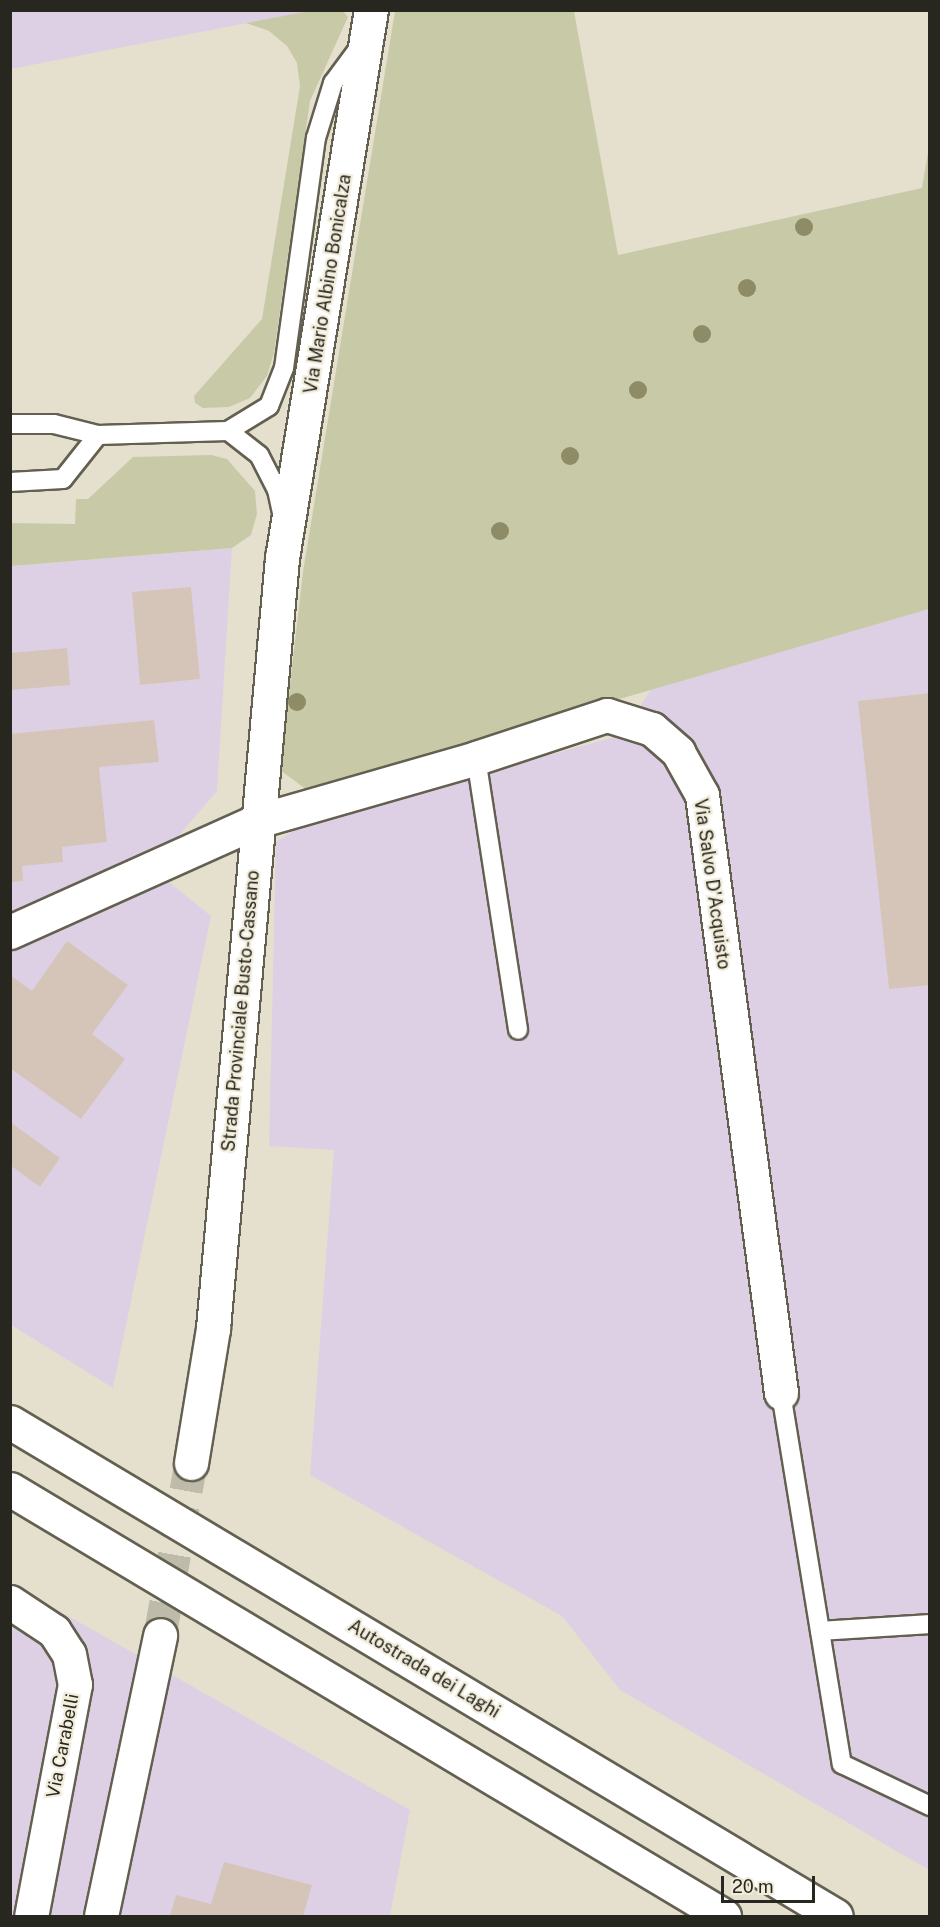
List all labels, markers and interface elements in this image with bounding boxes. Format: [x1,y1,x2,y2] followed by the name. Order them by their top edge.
[300,173,356,395] street label: Via Mario Albino Bonicalza
[689,797,735,971] street label: Via Salvo D'Acquisto
[218,869,264,1153] street label: Strada Provinciale Busto-Cassano
[344,1615,504,1723] street label: Autostrada dei Laghi
[42,1692,84,1800] street label: Via Carabelli
[724,1864,818,1902] scale bar
[732,1876,774,1897] text: 20 m

